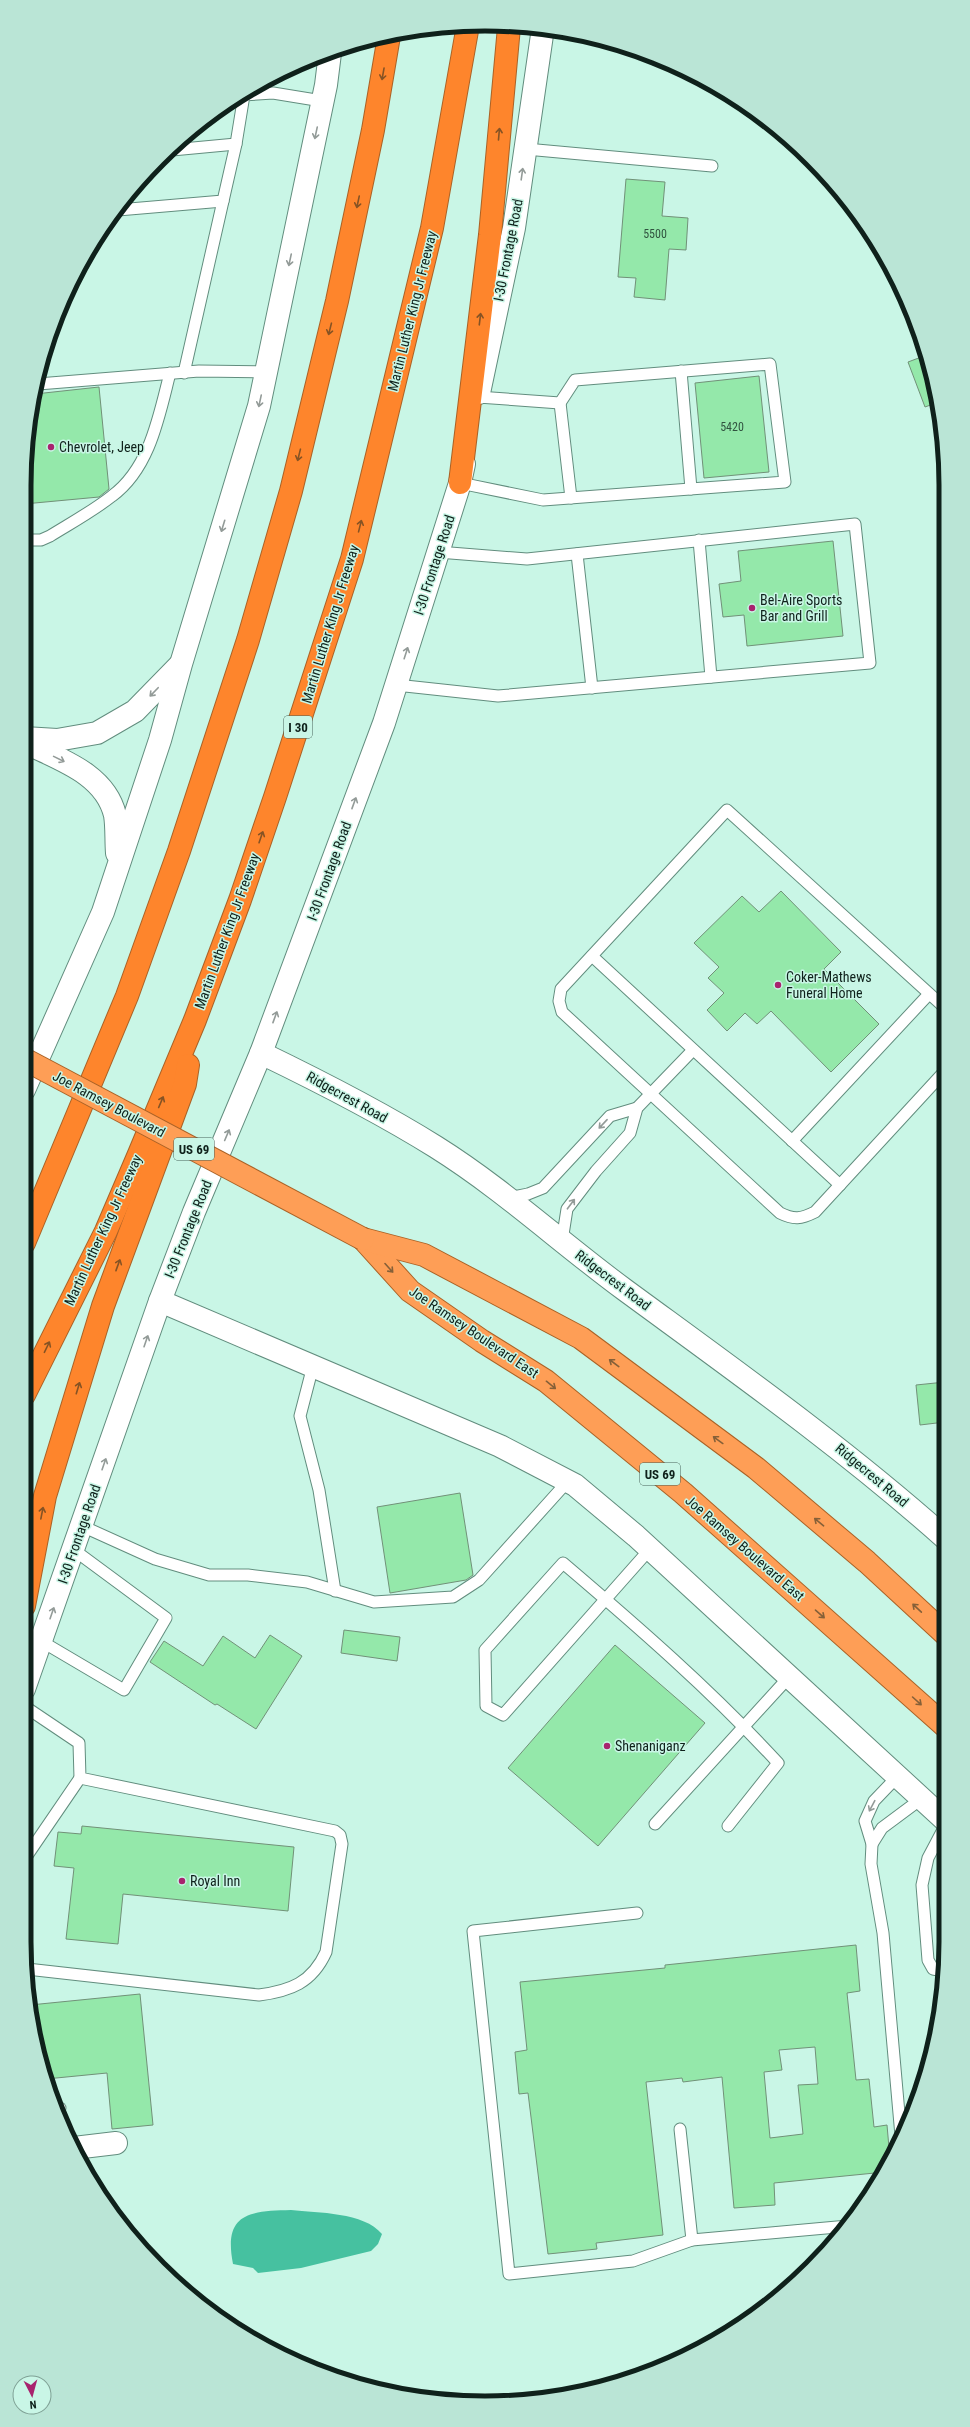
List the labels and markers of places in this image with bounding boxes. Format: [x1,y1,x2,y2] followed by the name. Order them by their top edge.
[59,439,144,455] place label: Chevrolet, Jeep
[46,442,56,452] marker: Chevrolet, Jeep
[760,592,842,624] place label: Bel-Aire Sports Bar and Grill
[747,603,757,613] marker: Bel-Aire Sports Bar and Grill
[786,969,872,1001] place label: Coker-Mathews Funeral Home
[773,980,783,990] marker: Coker-Mathews Funeral Home
[615,1738,686,1754] place label: Shenaniganz
[602,1741,612,1751] marker: Shenaniganz
[190,1873,240,1889] place label: Royal Inn
[177,1876,187,1886] marker: Royal Inn

